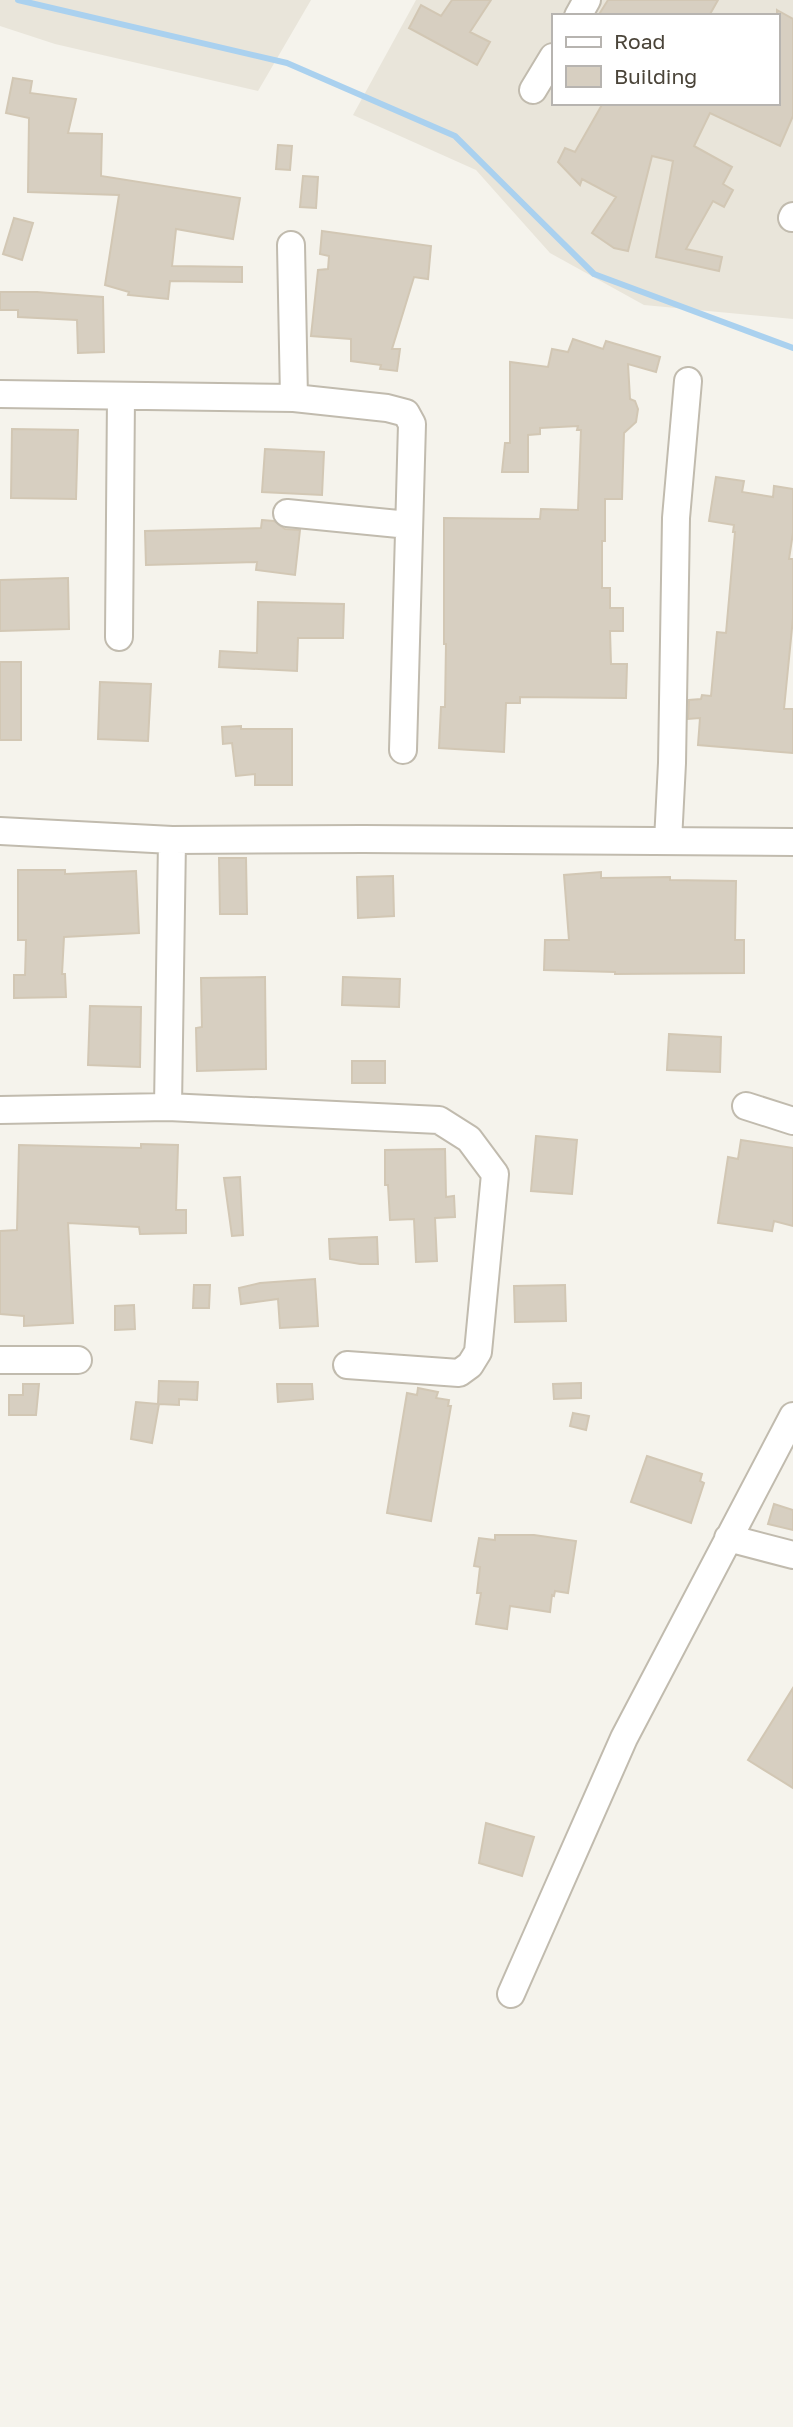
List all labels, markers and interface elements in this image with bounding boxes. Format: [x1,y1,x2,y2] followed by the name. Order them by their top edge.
[552,14,779,105] legend
[614,28,665,54] text: Road
[614,63,697,89] text: Building

